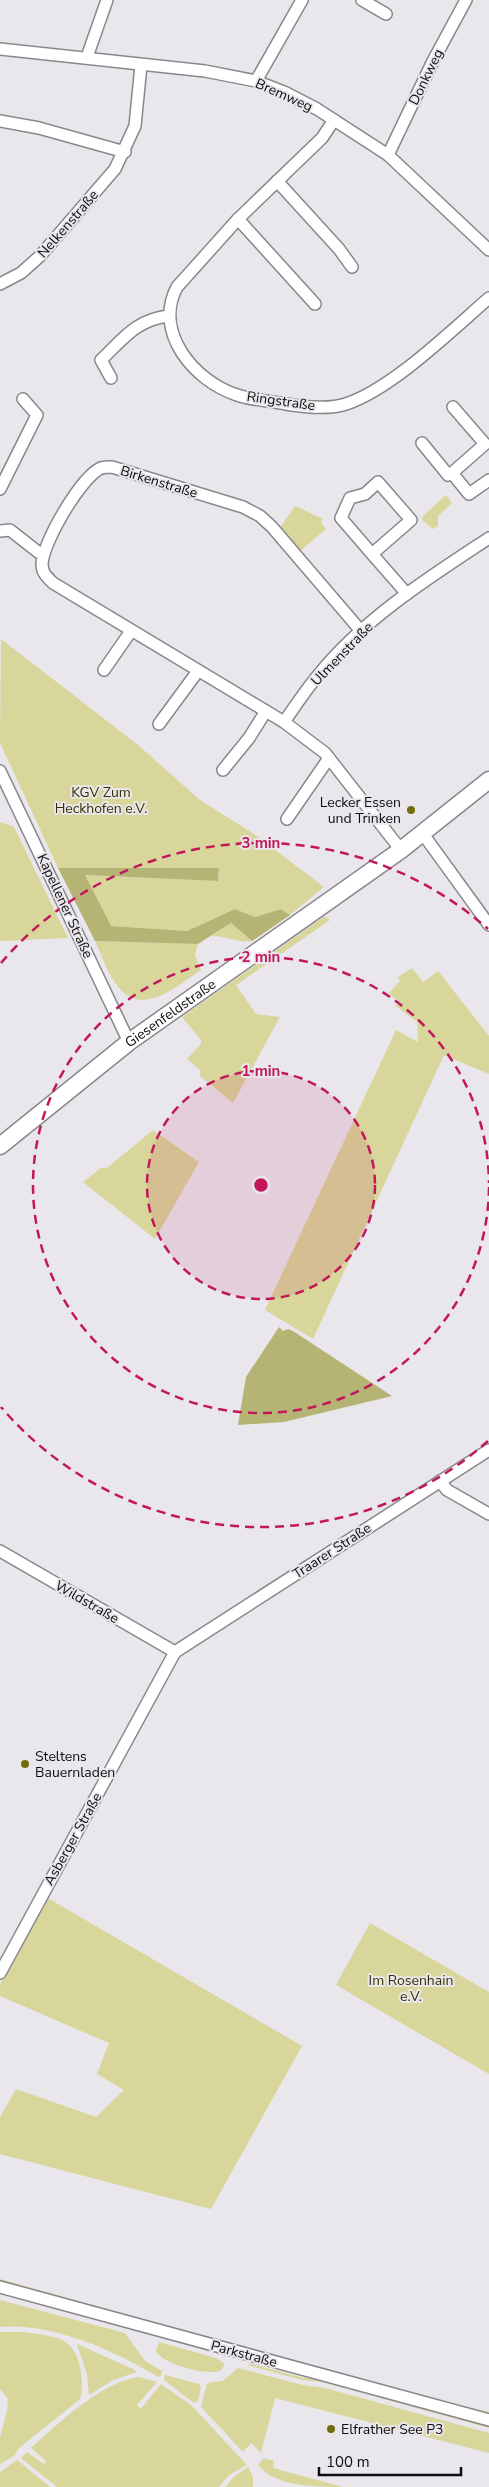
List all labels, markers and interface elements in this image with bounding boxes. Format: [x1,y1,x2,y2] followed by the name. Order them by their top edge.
[404,46,448,108] street label: Donkweg
[252,74,316,116] street label: Bremweg
[33,186,103,262] street label: Nelkenstraße
[246,387,316,415] street label: Ringstraße
[118,461,200,503] street label: Birkenstraße
[307,618,377,690] street label: Ulmenstraße
[55,783,147,818] park label: KGV Zum Heckhofen e.V.
[320,793,401,828] place label: Lecker Essen und Trinken
[405,804,417,816] marker: Lecker Essen und Trinken
[242,833,280,853] text: 3 min
[32,851,98,961] street label: Kapellener Straße
[242,947,280,967] text: 2 min
[121,974,219,1052] street label: Giesenfeldstraße
[242,1061,280,1081] text: 1 min
[252,1176,270,1194] centre of rings
[289,1519,375,1583] street label: Traarer Straße
[52,1576,122,1628] street label: Wildstraße
[35,1747,115,1782] place label: Steltens Bauernladen
[19,1758,31,1770] marker: Steltens Bauernladen
[40,1789,106,1889] street label: Asberger Straße
[369,1971,453,2006] park label: Im Rosenhain e.V.
[209,2336,279,2372] street label: Parkstraße
[341,2420,444,2439] place label: Elfrather See P3
[325,2423,337,2435] marker: Elfrather See P3
[319,2444,462,2476] scale bar
[326,2452,370,2472] text: 100 m

